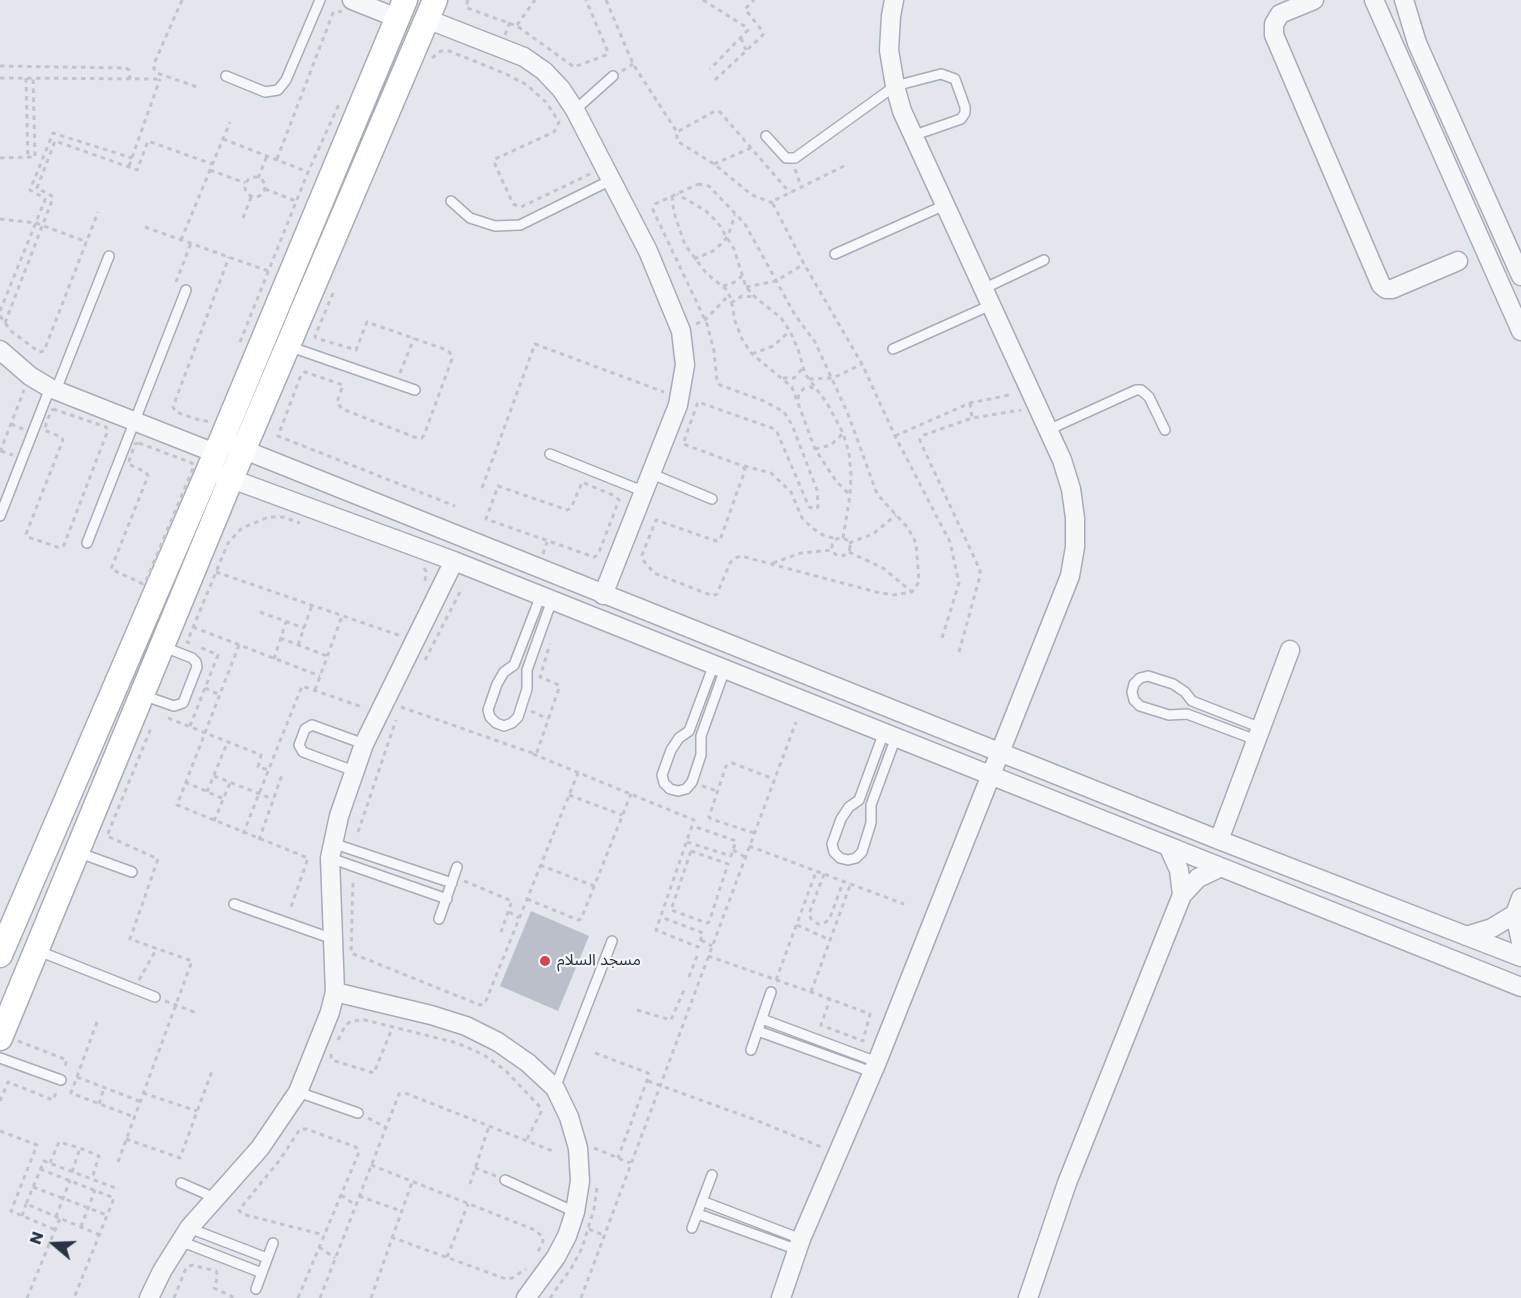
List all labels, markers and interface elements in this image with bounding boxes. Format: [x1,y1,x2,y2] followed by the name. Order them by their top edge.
[557,951,641,971] place label: مسجد السلام
[538,954,552,968] marker: مسجد السلام
[24,1214,84,1274] north arrow
[24,1229,49,1247] text: N

